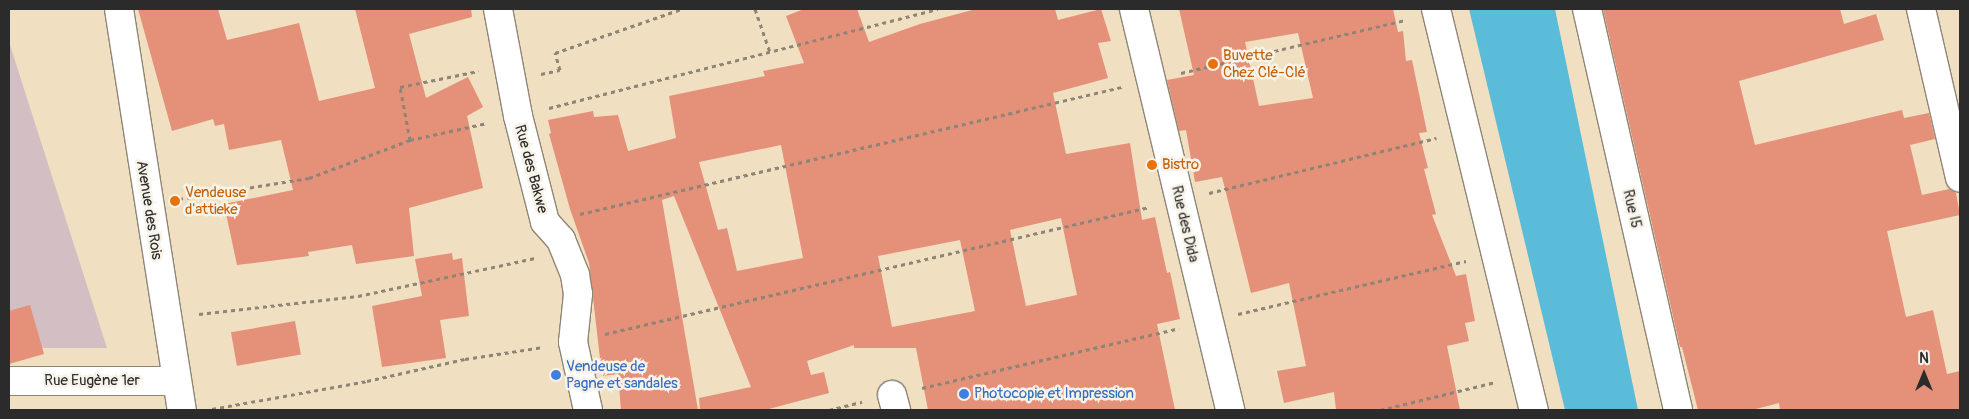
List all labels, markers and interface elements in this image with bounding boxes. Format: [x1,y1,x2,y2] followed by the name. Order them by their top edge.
[1223,46,1306,81] place label: Buvette Chez Clé-Clé
[1207,58,1219,70] marker: Buvette Chez Clé-Clé
[511,123,551,215] street label: Rue des Bakwe
[1162,156,1199,174] place label: Bistro
[132,159,166,261] street label: Avenue des Rois
[1146,159,1158,171] marker: Bistro
[185,183,246,218] place label: Vendeuse d'attieke
[1167,184,1203,264] street label: Rue des Dida
[1619,188,1645,230] street label: Rue I5
[169,195,181,207] marker: Vendeuse d'attieke
[1899,349,1949,399] north arrow
[1919,350,1929,367] text: N
[566,357,678,392] place label: Vendeuse de Pagne et sandales
[550,369,562,381] marker: Vendeuse de Pagne et sandales
[44,372,140,390] street label: Rue Eugène 1er
[974,385,1134,403] place label: Photocopie et Impression
[958,388,970,400] marker: Photocopie et Impression

